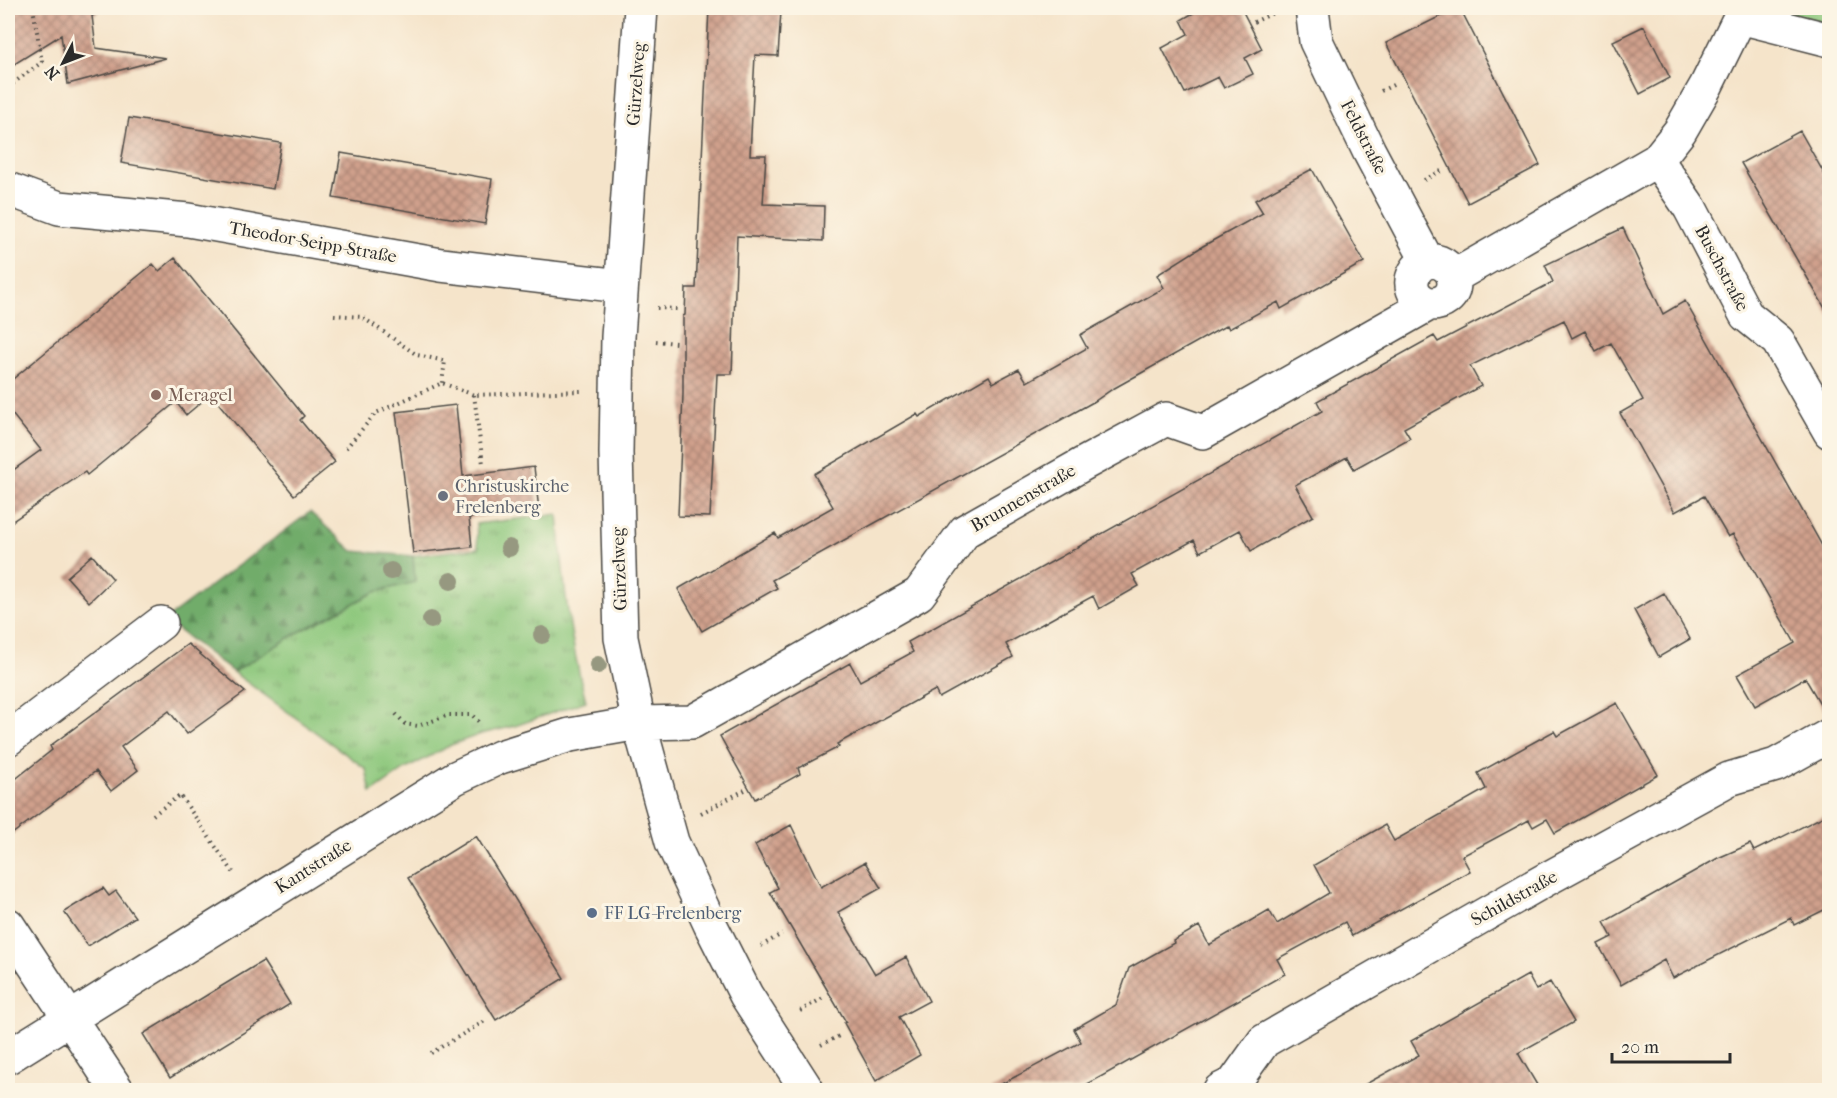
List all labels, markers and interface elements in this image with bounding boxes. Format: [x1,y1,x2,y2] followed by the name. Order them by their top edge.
[33,33,93,93] north arrow
[623,41,650,127] street label: Gürzelweg
[41,61,63,84] text: N
[1336,96,1391,178] street label: Feldstraße
[227,217,398,268] street label: Theodor-Seipp-Straße
[1690,222,1753,315] street label: Buschstraße
[168,385,233,406] place label: Meragel
[149,388,163,402] marker: Meragel
[967,460,1079,537] street label: Brunnenstraße
[455,476,569,518] place label: Christuskirche Frelenberg
[436,489,450,503] marker: Christuskirche Frelenberg
[608,526,631,611] street label: Gürzelweg
[271,835,355,898] street label: Kantstraße
[1468,866,1561,931] street label: Schildstraße
[604,903,741,924] place label: FF LG-Frelenberg
[585,906,599,920] marker: FF LG-Frelenberg
[1612,1026,1730,1064] scale bar
[1621,1037,1659,1058] text: 20 m

